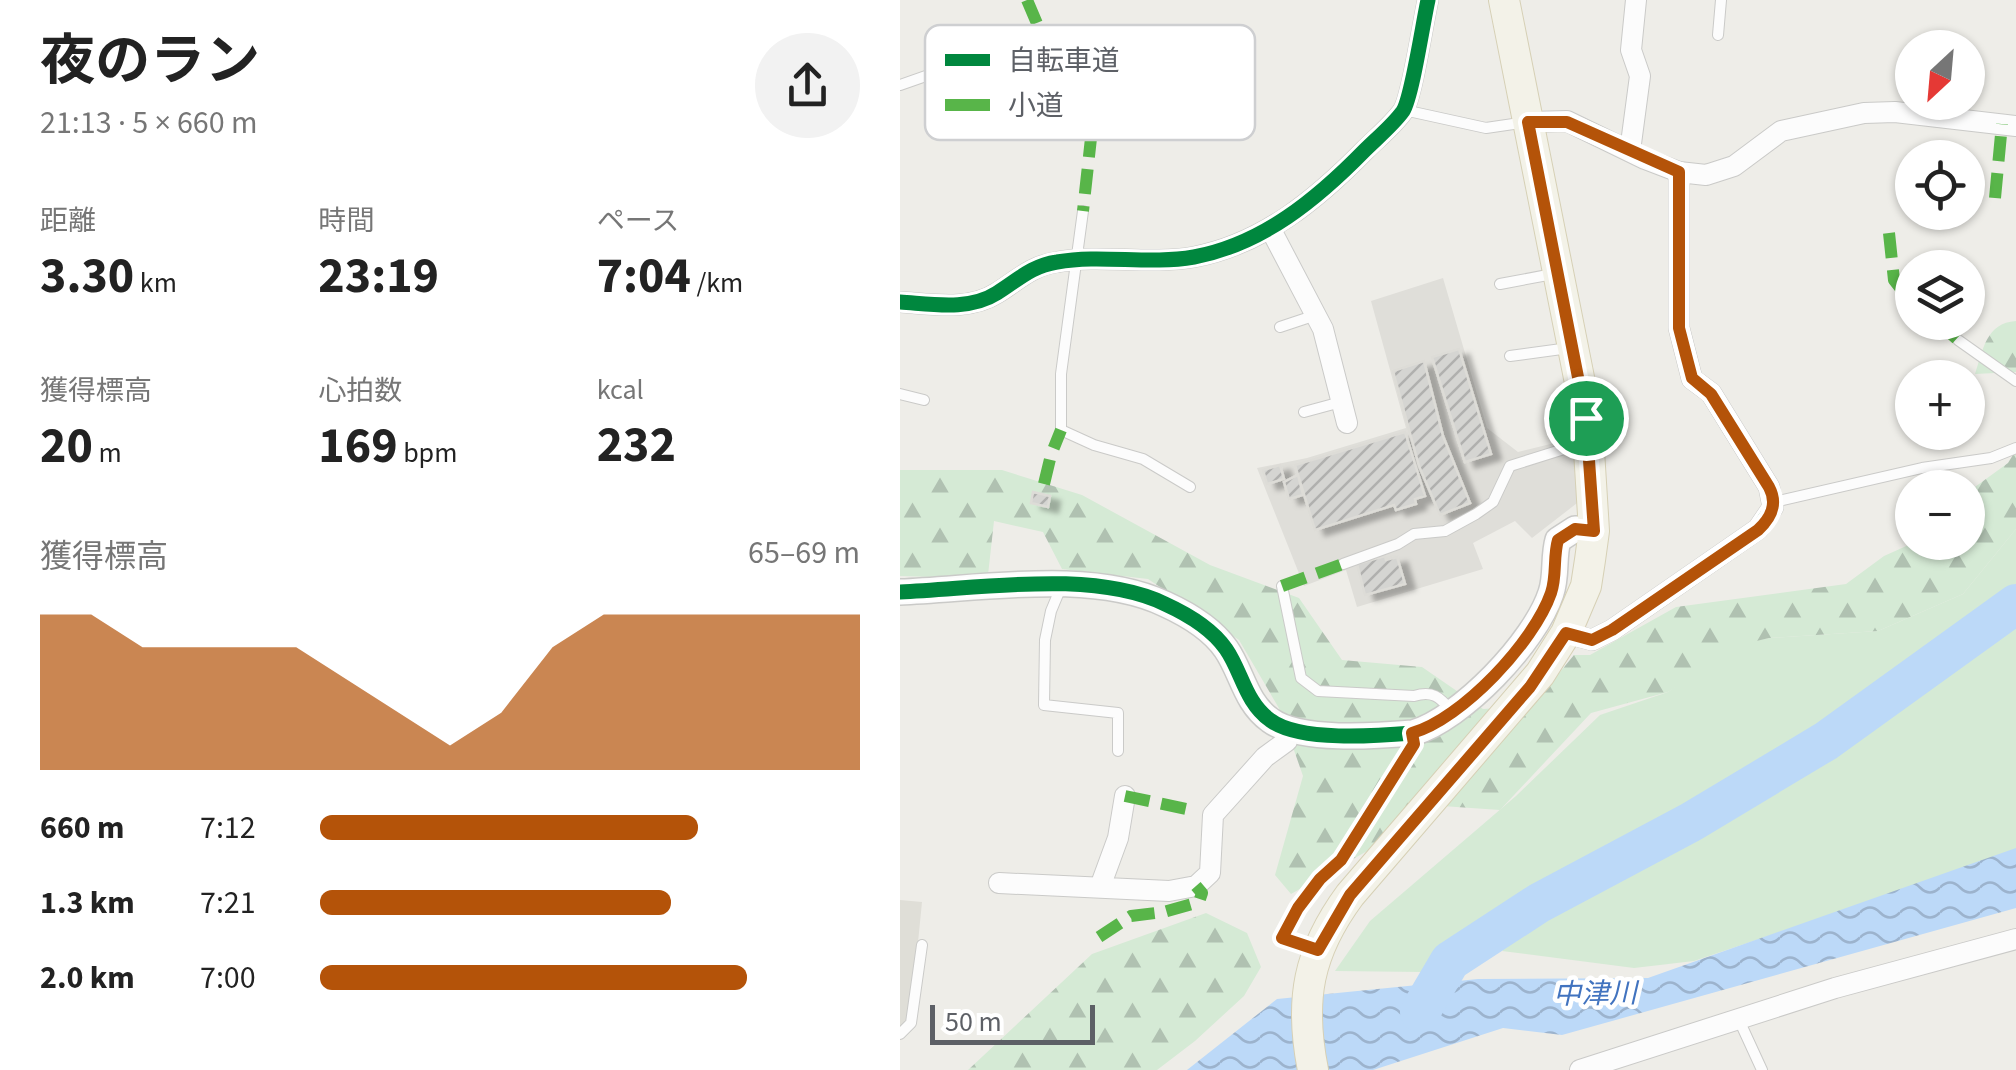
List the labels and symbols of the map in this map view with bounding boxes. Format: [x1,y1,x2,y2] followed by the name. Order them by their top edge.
[925,25,1255,140] legend
[1895,30,1985,120] north arrow
[1008,41,1120,81] text: 自転車道
[1008,86,1064,126] text: 小道
[1544,376,1629,461] pin
[1553,973,1640,1015] water label: 中津川
[930,1000,1095,1044] scale bar

